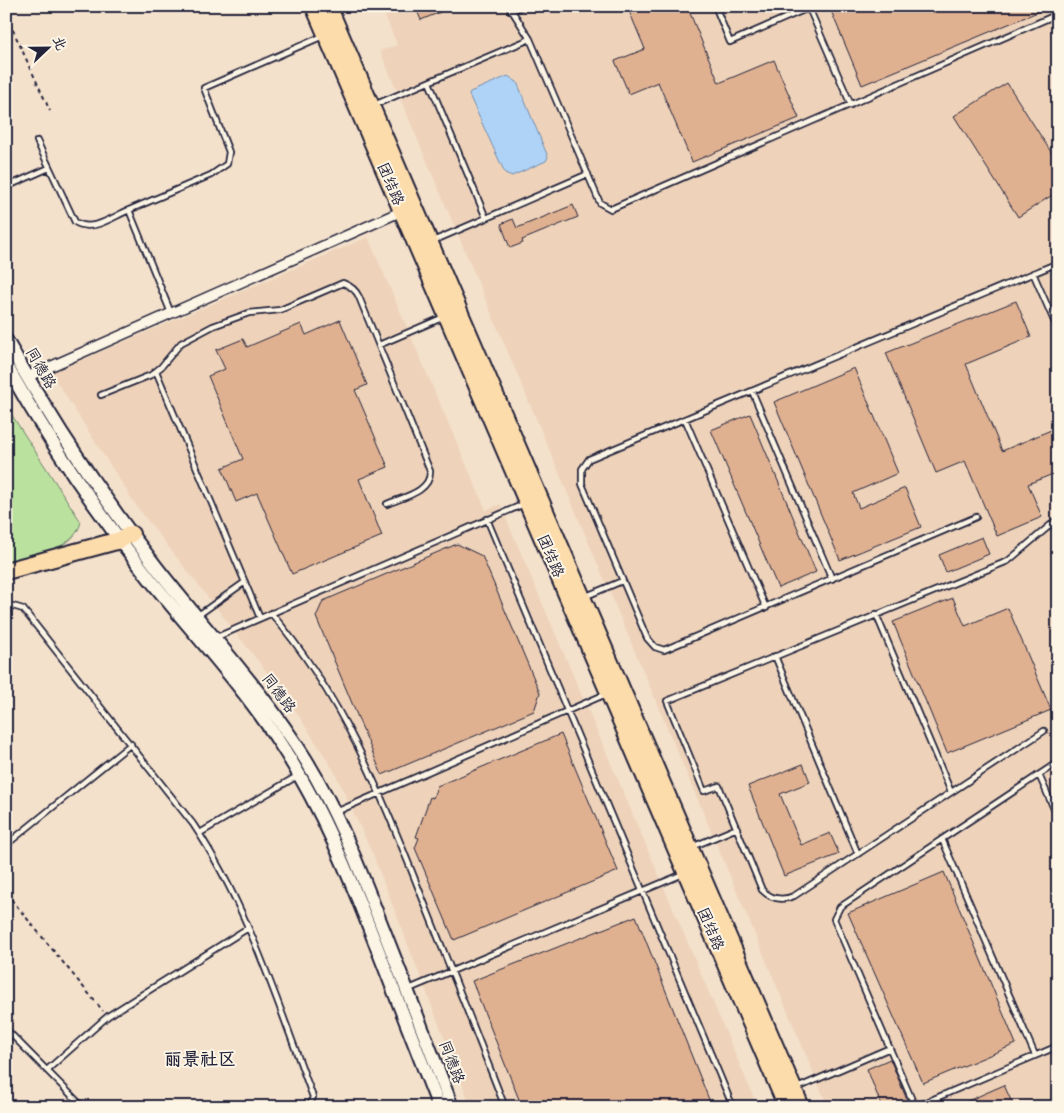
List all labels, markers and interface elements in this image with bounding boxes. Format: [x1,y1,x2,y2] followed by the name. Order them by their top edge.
[22,22,72,72] north arrow
[49,33,71,53] text: 北
[373,159,409,209] street label: 团结路
[21,344,61,392] street label: 同德路
[533,531,569,581] street label: 团结路
[257,669,301,717] street label: 同德路
[693,904,729,954] street label: 团结路
[435,1037,469,1087] street label: 同德路
[164,1047,236,1071] district label: 丽景社区

